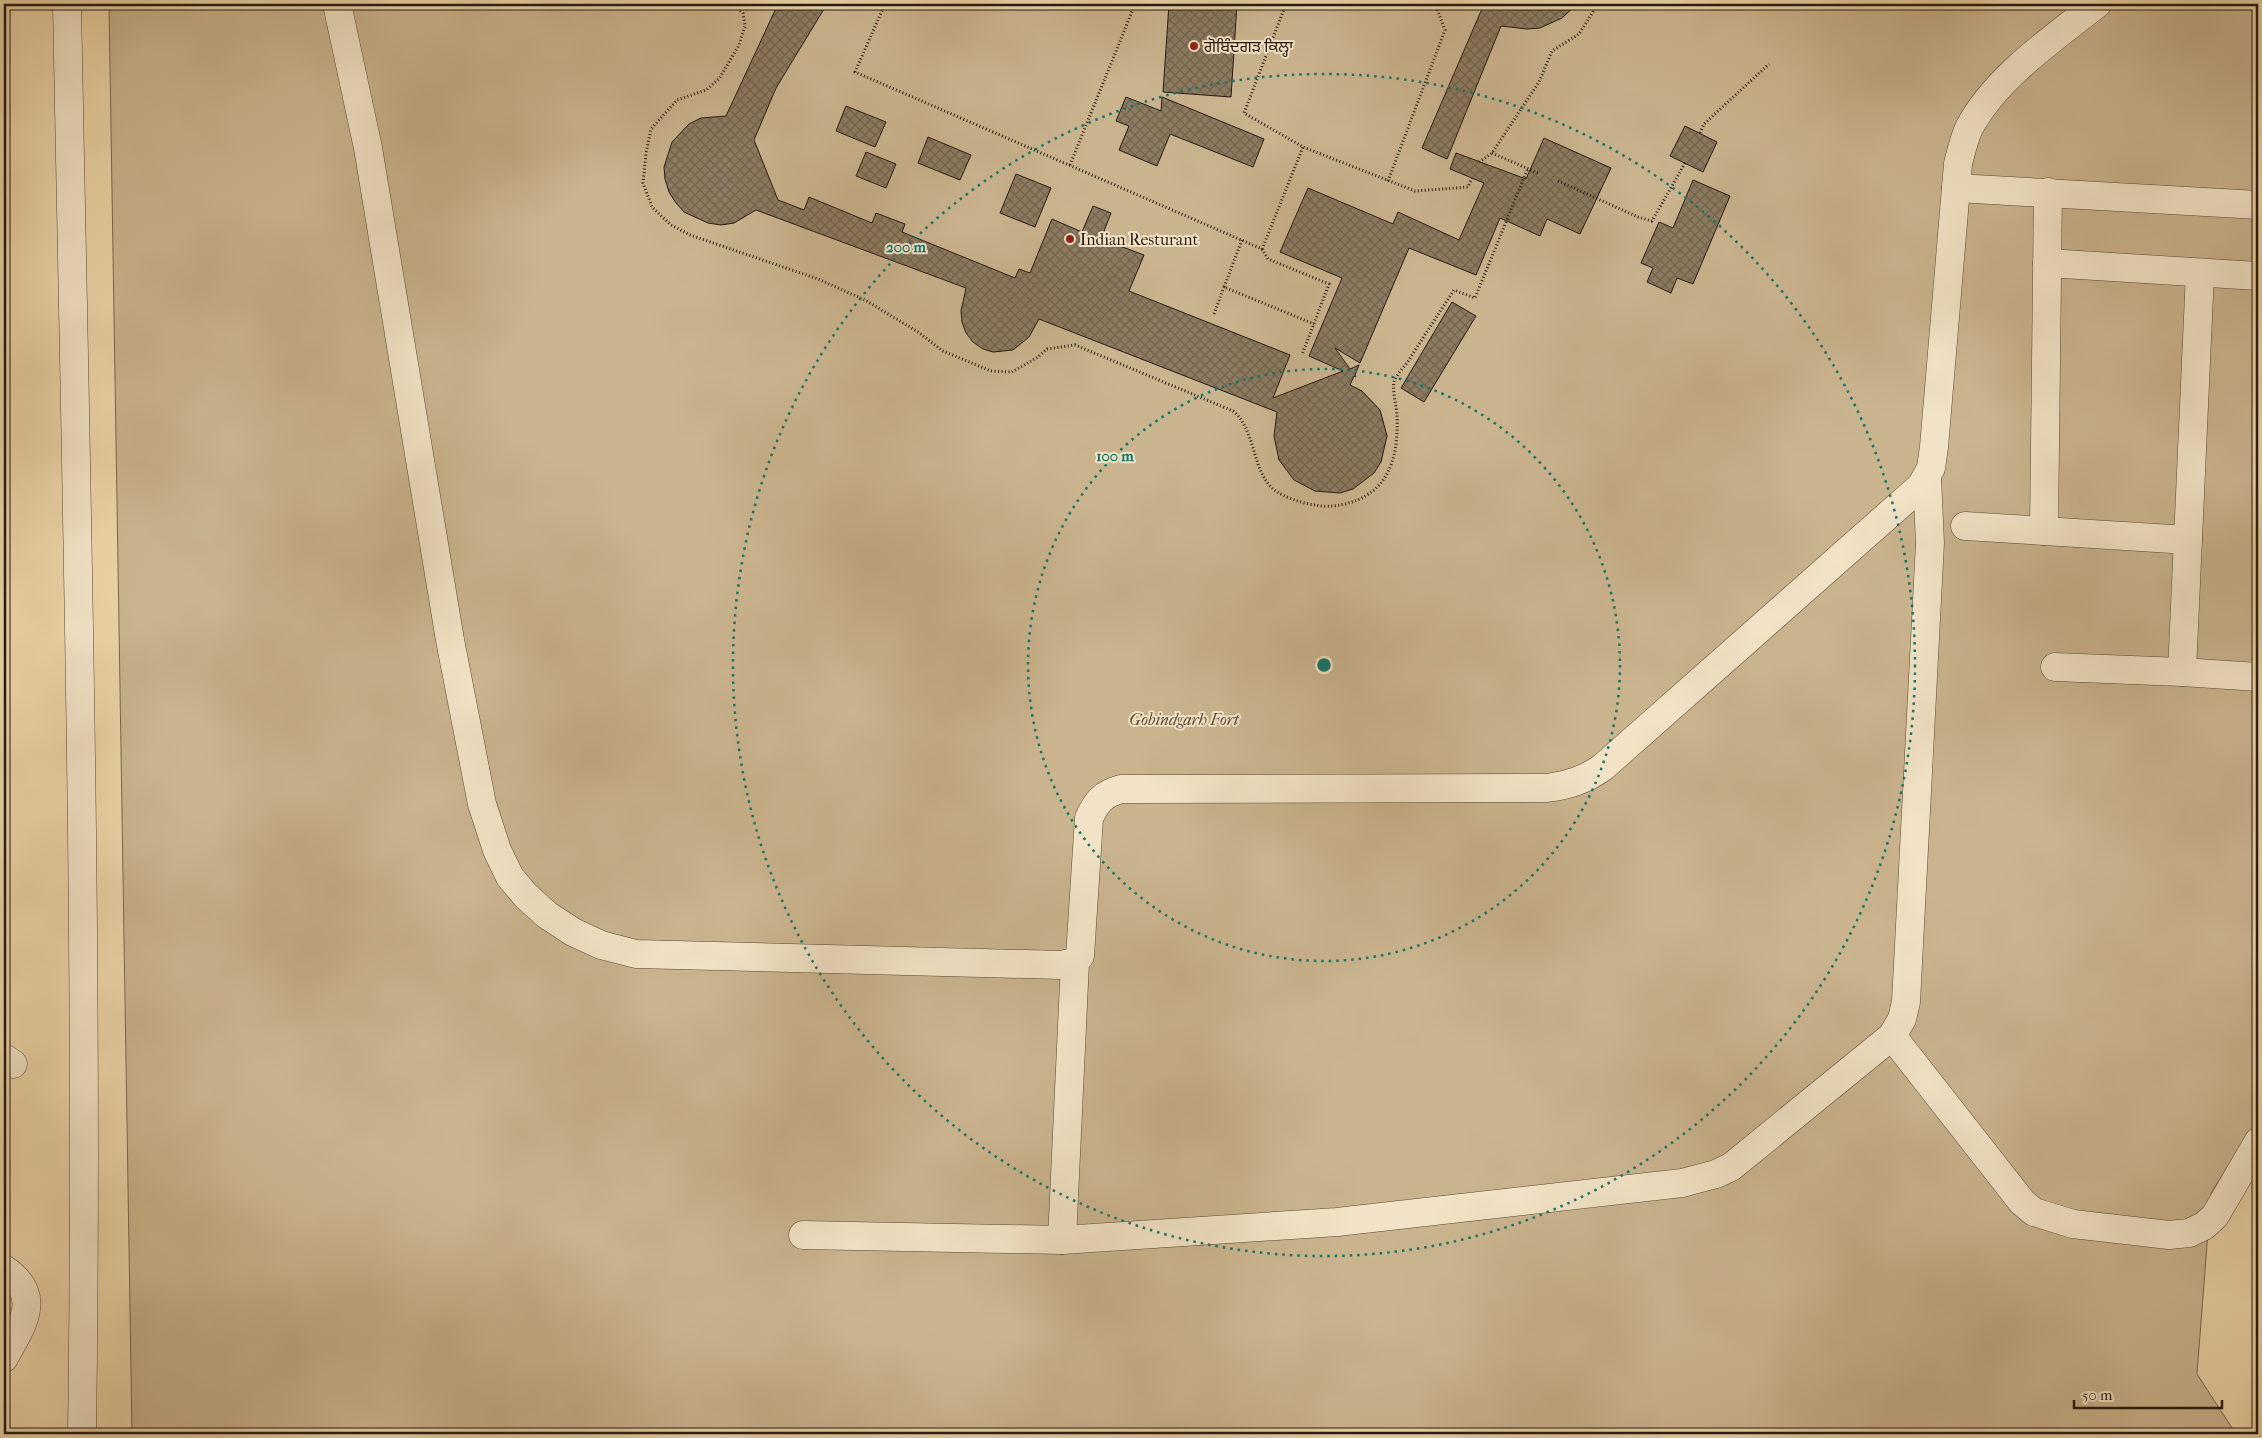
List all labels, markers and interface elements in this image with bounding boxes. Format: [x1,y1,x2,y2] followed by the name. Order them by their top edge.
[1203,37,1293,57] place label: ਗੋਬਿੰਦਗੜ ਕਿਲ੍ਹਾ
[1188,40,1200,52] marker: ਗੋਬਿੰਦਗੜ ਕਿਲ੍ਹਾ
[1080,230,1198,249] place label: Indian Resturant
[1064,233,1076,245] marker: Indian Resturant
[886,238,926,256] text: 200 m
[1096,447,1134,465] text: 100 m
[1315,656,1333,674] centre of rings
[1129,710,1240,729] park label: Gobindgarh Fort
[2074,1378,2222,1410] scale bar
[2082,1386,2113,1404] text: 50 m

